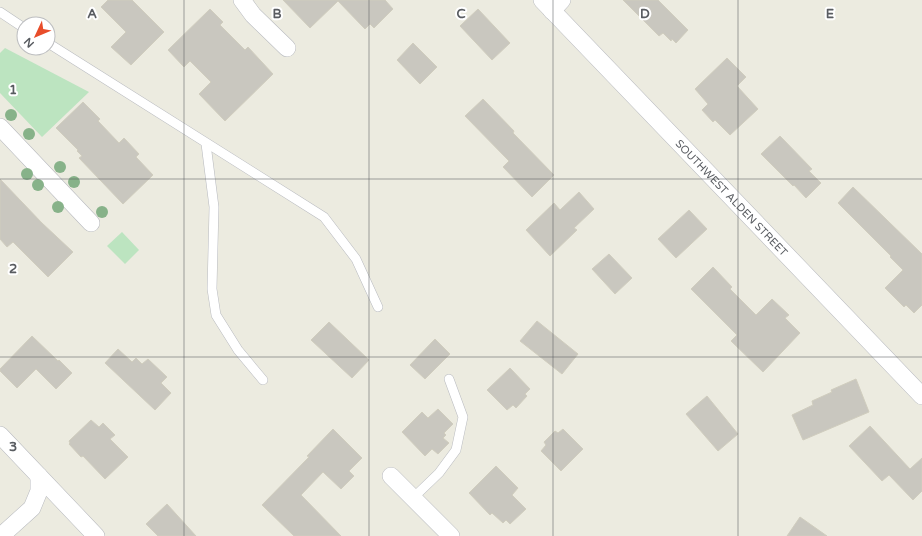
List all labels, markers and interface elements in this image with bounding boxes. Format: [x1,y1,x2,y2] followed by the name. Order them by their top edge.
[87,6,97,22] text: A
[272,6,282,22] text: B
[456,6,466,22] text: C
[640,6,650,22] text: D
[826,6,834,22] text: E
[16,16,56,56] north arrow
[21,35,37,50] text: N
[9,82,17,98] text: 1
[673,137,791,259] street label: SOUTHWEST ALDEN STREET
[9,261,17,277] text: 2
[9,439,17,455] text: 3

